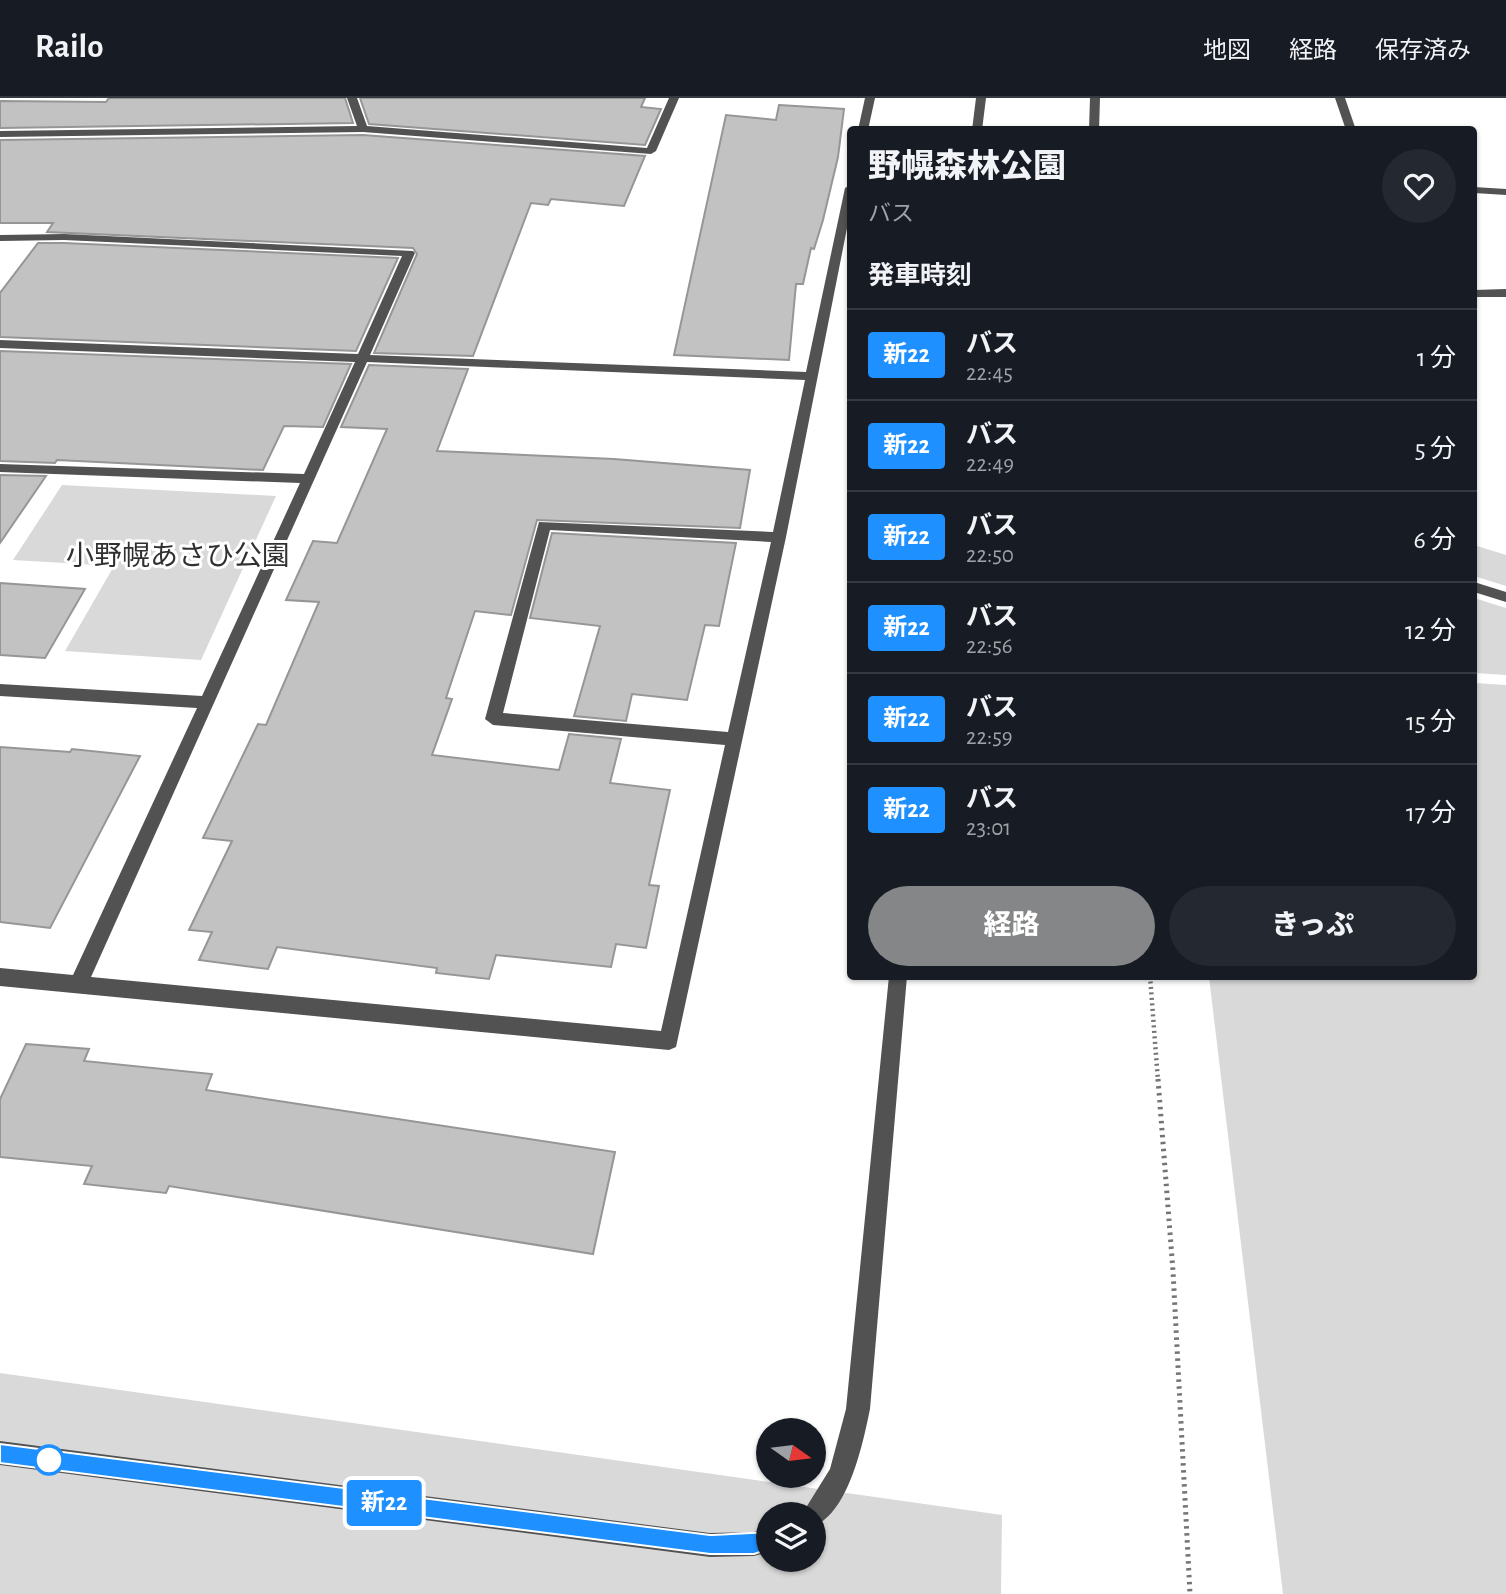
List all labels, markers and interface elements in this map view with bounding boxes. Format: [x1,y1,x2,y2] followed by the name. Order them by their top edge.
[35,31,104,64] text: Railo
[1203,39,1251,63] text: 地図
[1289,39,1337,63] text: 経路
[1375,39,1471,63] text: 保存済み
[1382,149,1456,223] button: heart
[868,151,1066,184] text: 野幌森林公園
[868,203,914,226] text: バス
[868,263,972,289] text: 発車時刻
[966,331,1018,357] text: バス
[883,343,930,367] text: 新22
[1417,345,1456,371] text: 1 分
[966,362,1013,385] text: 22:45
[966,422,1018,448] text: バス
[883,434,930,458] text: 新22
[1415,436,1456,462] text: 5 分
[966,453,1014,476] text: 22:49
[966,513,1018,539] text: バス
[883,525,930,549] text: 新22
[1413,527,1456,553] text: 6 分
[66,541,290,571] park label: 小野幌あさひ公園
[966,544,1014,567] text: 22:50
[966,604,1018,630] text: バス
[883,616,930,640] text: 新22
[1405,618,1456,644] text: 12 分
[966,635,1013,658] text: 22:56
[966,695,1018,721] text: バス
[883,707,930,731] text: 新22
[1406,709,1456,735] text: 15 分
[966,726,1013,749] text: 22:59
[966,786,1018,812] text: バス
[883,798,930,822] text: 新22
[1406,800,1456,826] text: 17 分
[966,817,1011,840] text: 23:01
[868,886,1155,966] button: 経路
[1169,886,1456,966] button: きっぷ
[756,1418,826,1488] north arrow
[756,1418,826,1572] map controls
[34,1445,64,1475] unlabelled marker
[344,1480,424,1526] line badge: 新22
[361,1491,407,1515] text: 新22
[756,1502,826,1572] button: layers

